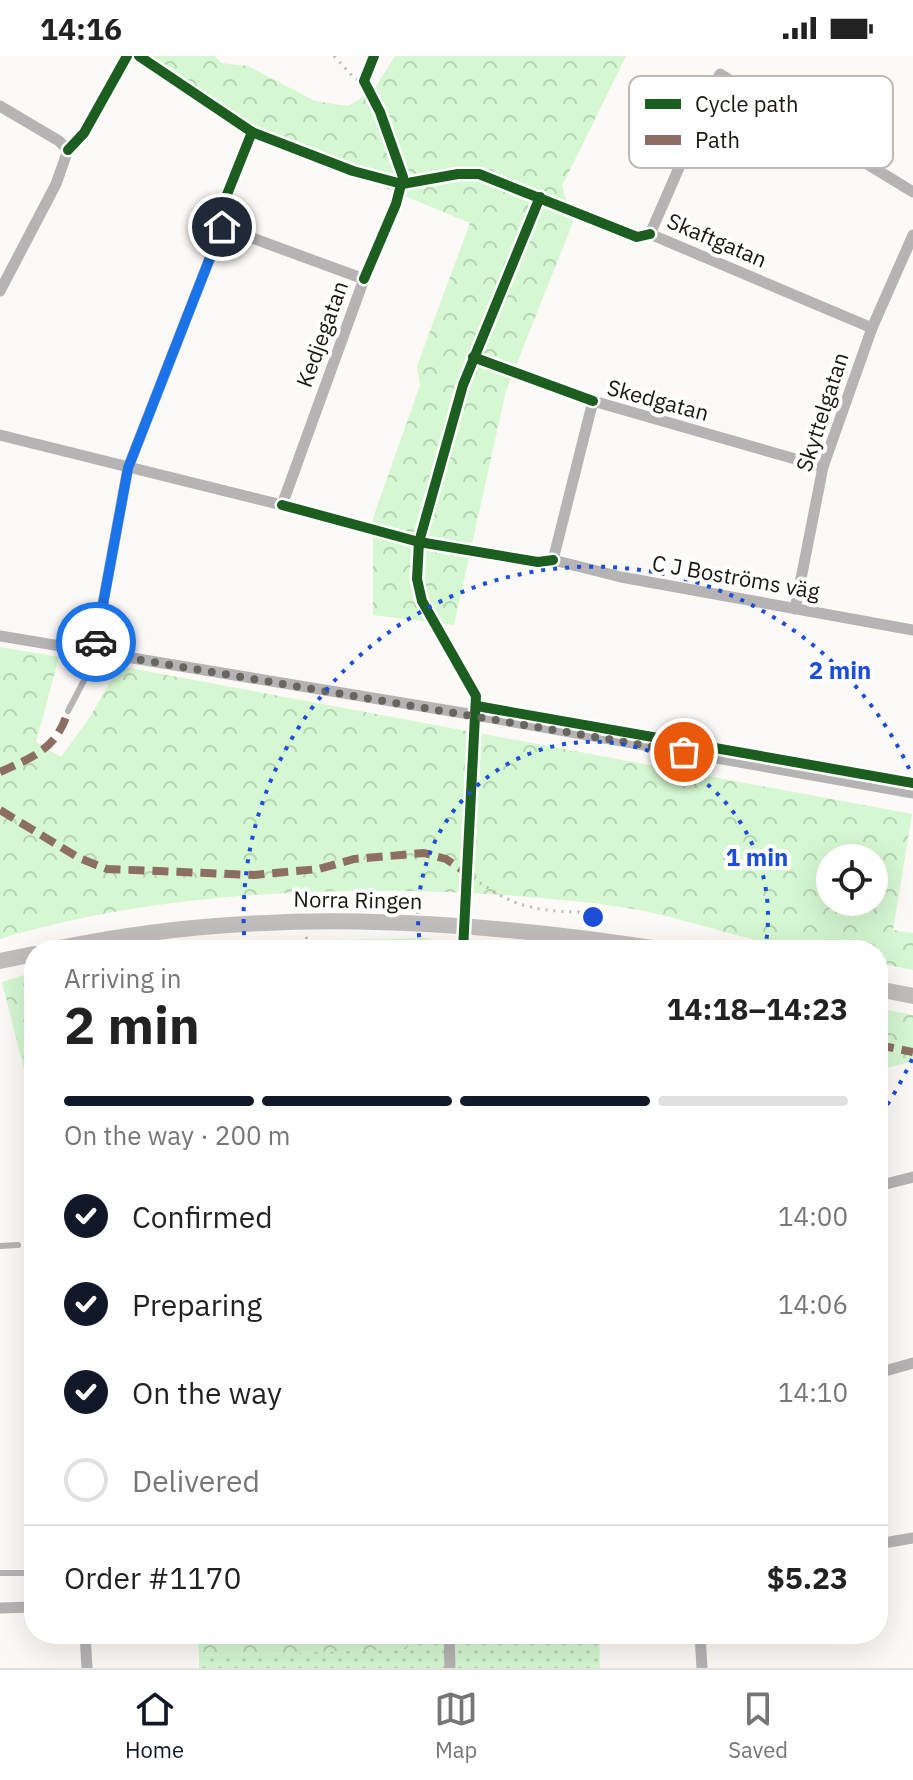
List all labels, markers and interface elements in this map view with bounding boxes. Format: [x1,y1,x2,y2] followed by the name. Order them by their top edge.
[40,9,122,48] text: 14:16
[629,76,893,168] legend
[695,89,799,118] text: Cycle path
[695,125,740,154] text: Path
[188,193,256,261] pin
[200,205,244,249] icon: home
[663,205,772,274] street label: Skaftgatan
[289,277,354,391] street label: Kedjegatan
[789,348,854,475] street label: Skyttelgatan
[604,372,712,427] street label: Skedgatan
[650,548,823,606] street label: C J Boströms väg
[56,602,136,682] courier
[74,620,118,664] icon: car
[809,654,871,686] text: 2 min
[650,718,718,786] pin
[662,730,706,774] icon: bag
[726,841,788,873] text: 1 min
[816,844,888,916] map controls
[816,844,888,916] button: locate
[293,884,423,915] street label: Norra Ringen
[579,903,607,931] centre of rings
[64,961,181,995] text: Arriving in
[667,989,848,1028] text: 14:18–14:23
[64,991,200,1058] text: 2 min
[64,1118,290,1152] text: On the way · 200 m
[64,1194,108,1238] icon: check
[132,1197,273,1236] text: Confirmed
[778,1199,848,1233] text: 14:00
[64,1282,108,1326] icon: check
[132,1285,262,1324] text: Preparing
[778,1287,848,1321] text: 14:06
[64,1370,108,1414] icon: check
[132,1373,282,1412] text: On the way
[778,1375,848,1409] text: 14:10
[132,1461,260,1500] text: Delivered
[64,1558,241,1597] text: Order #1170
[767,1558,848,1597] text: $5.23
[125,1687,184,1764] tab: Home
[434,1687,478,1764] tab: Map
[728,1687,788,1764] tab: Saved

